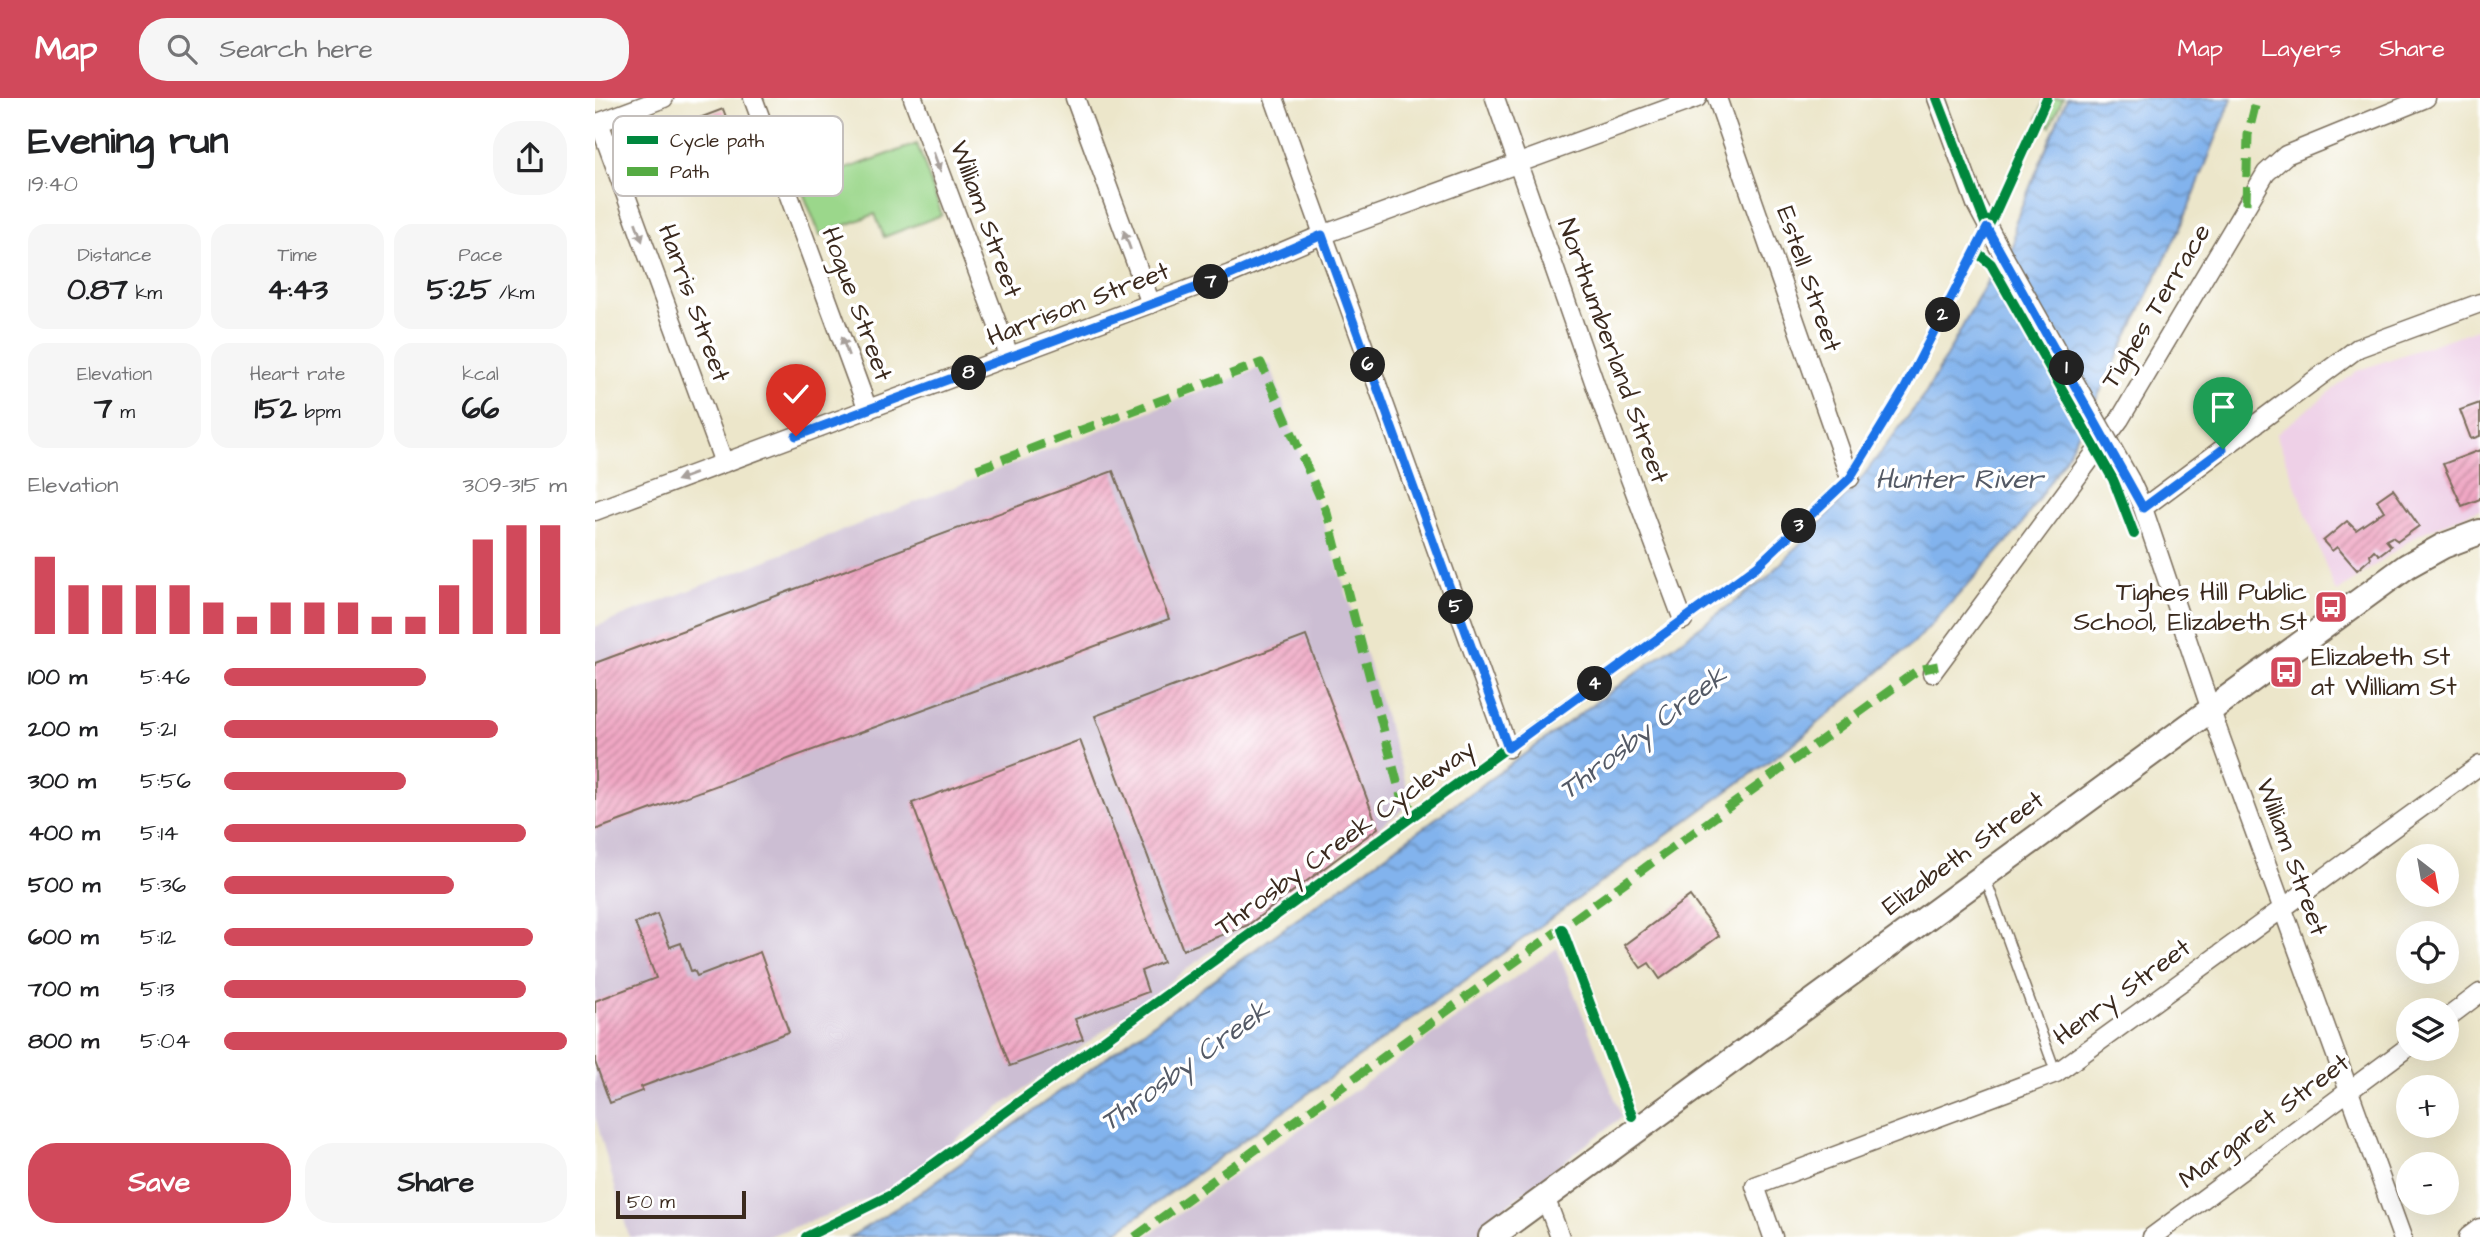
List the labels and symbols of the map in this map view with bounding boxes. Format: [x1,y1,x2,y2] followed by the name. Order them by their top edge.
[613,116,843,196] legend
[670,128,765,156] text: Cycle path
[941,136,1031,303] street label: William Street
[932,152,943,173] one-way arrow
[670,159,709,186] text: Path
[1767,201,1851,357] street label: Estell Street
[1548,214,1678,489] street label: Northumberland Street
[2093,217,2221,396] street label: Tighes Terrace
[649,219,739,387] street label: Harris Street
[634,222,645,243] one-way arrow
[811,222,902,387] street label: Hogue Street
[1122,229,1133,250] one-way arrow
[982,252,1175,355] street label: Harrison Street
[1193,264,1229,300] pin: 7
[1925,298,1961,332] pin: 2
[839,335,850,356] one-way arrow
[1351,348,1385,382] pin: 6
[2049,350,2085,386] pin: 1
[951,356,987,390] pin: 8
[766,364,826,436] pin
[2193,377,2253,449] pin
[1875,460,2045,499] water label: Hunter River
[675,472,696,483] one-way arrow
[1781,508,1817,544] pin: 3
[2073,574,2307,640] place label: Tighes Hill Public School, Elizabeth St
[2312,588,2350,626] bus stop icon: Tighes Hill Public School, Elizabeth St
[1439,589,1473,624] pin: 5
[2311,639,2457,705] place label: Elizabeth St at William St
[2267,653,2305,691] bus stop icon: Elizabeth St at William St
[1551,656,1736,810] water label: Throsby Creek
[1577,666,1613,702] pin: 4
[1208,731,1484,946] street label: Throsby Creek Cycleway
[2247,774,2337,941] street label: William Street
[1875,782,2052,924] street label: Elizabeth Street
[2396,844,2459,906] north arrow
[2046,930,2200,1056] street label: Henry Street
[1092,990,1279,1142] water label: Throsby Creek
[2171,1045,2358,1199] street label: Margaret Street
[616,1188,745,1220] scale bar

